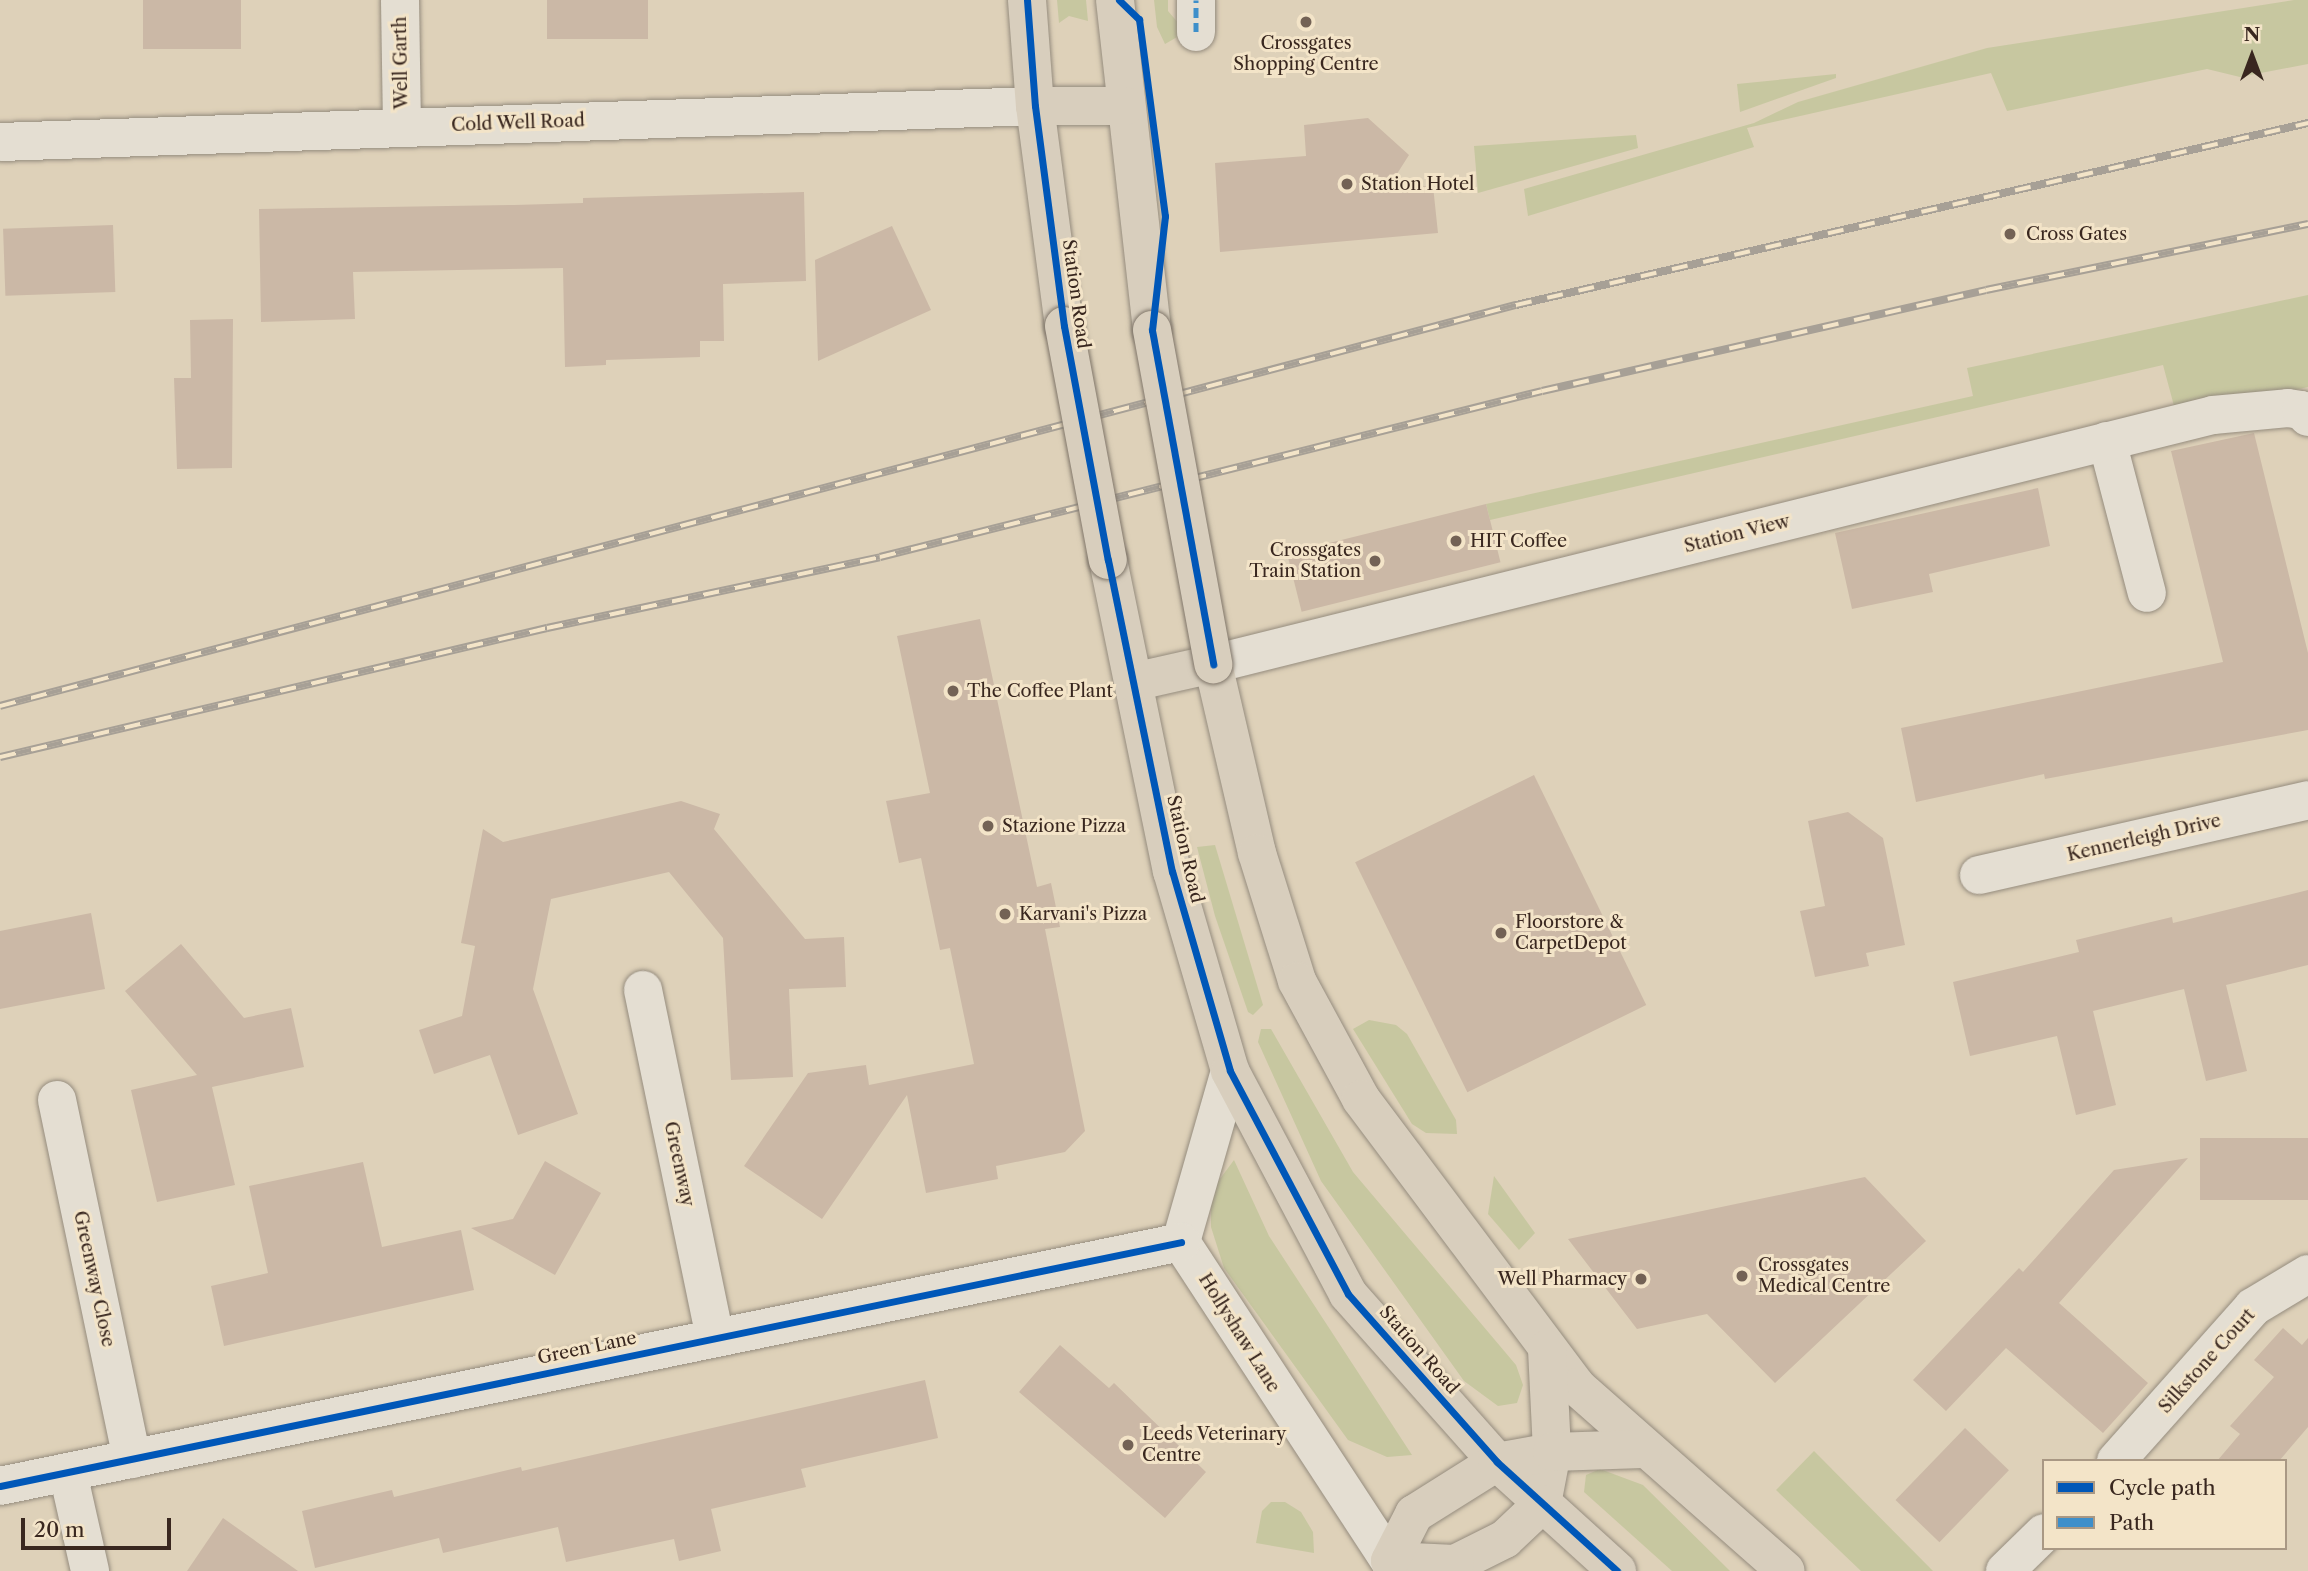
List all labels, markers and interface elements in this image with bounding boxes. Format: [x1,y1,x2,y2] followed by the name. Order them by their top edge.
[1298,14,1314,30] marker: Crossgates Shopping Centre
[389,16,413,110] street label: Well Garth
[2217,21,2287,91] north arrow
[2244,23,2260,46] text: N
[1233,33,1379,76] place label: Crossgates Shopping Centre
[451,110,585,136] street label: Cold Well Road
[1361,173,1474,195] place label: Station Hotel
[1339,176,1355,192] marker: Station Hotel
[2026,223,2127,245] place label: Cross Gates
[2000,224,2020,244] marker: Cross Gates
[1058,238,1094,350] street label: Station Road
[1682,510,1792,558] street label: Station View
[1470,530,1568,552] place label: HIT Coffee
[1448,533,1464,549] marker: HIT Coffee
[1249,540,1361,582] place label: Crossgates Train Station
[1367,553,1383,569] marker: Crossgates Train Station
[967,680,1113,702] place label: The Coffee Plant
[945,683,961,699] marker: The Coffee Plant
[1162,793,1208,905] street label: Station Road
[2065,810,2223,866] street label: Kennerleigh Drive
[1002,815,1126,837] place label: Stazione Pizza
[980,818,996,834] marker: Stazione Pizza
[1019,903,1147,925] place label: Karvani's Pizza
[997,906,1013,922] marker: Karvani's Pizza
[1515,912,1627,954] place label: Floorstore & CarpetDepot
[1493,925,1509,941] marker: Floorstore & CarpetDepot
[659,1120,699,1208] street label: Greenway
[69,1209,119,1349] street label: Greenway Close
[1758,1255,1890,1298] place label: Crossgates Medical Centre
[1732,1266,1752,1286] marker: Crossgates Medical Centre
[1498,1268,1627,1290] place label: Well Pharmacy
[1194,1269,1284,1397] street label: Hollyshaw Lane
[1633,1271,1649,1287] marker: Well Pharmacy
[1375,1301,1463,1399] street label: Station Road
[2154,1304,2260,1418] street label: Silkstone Court
[536,1327,638,1369] street label: Green Lane
[1142,1424,1287,1466] place label: Leeds Veterinary Centre
[1120,1437,1136,1453] marker: Leeds Veterinary Centre
[2042,1459,2287,1550] legend
[2109,1475,2216,1500] text: Cycle path
[24,1504,175,1548] scale bar
[2109,1510,2154,1535] text: Path
[34,1517,85,1542] text: 20 m

